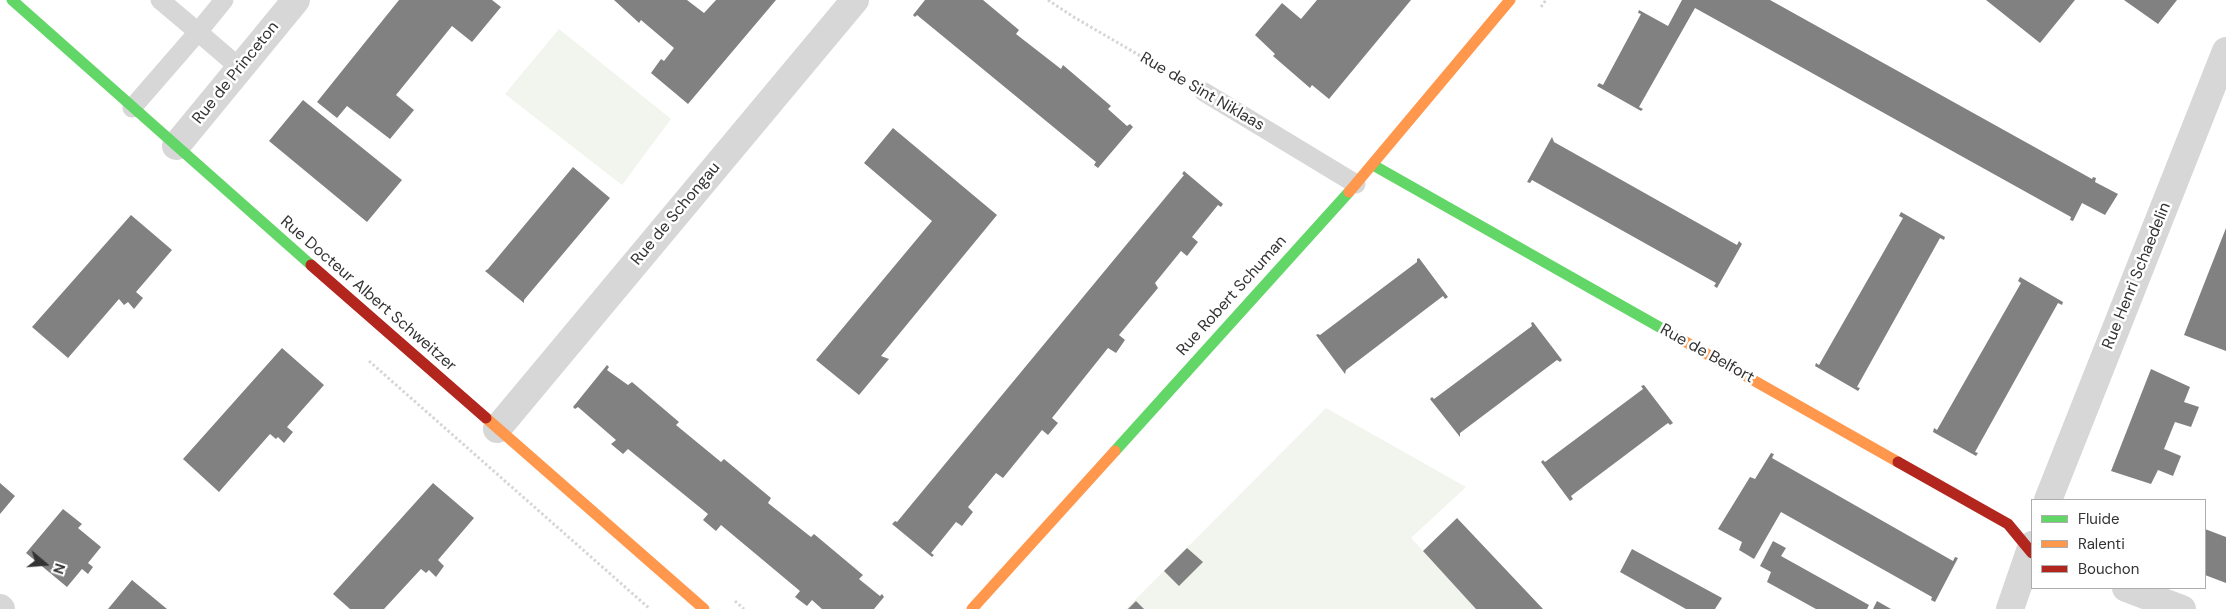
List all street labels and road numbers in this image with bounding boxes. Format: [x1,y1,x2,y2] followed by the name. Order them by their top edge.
[189,18,283,128] street label: Rue de Princeton
[1136,49,1268,135] street label: Rue de Sint Niklaas
[627,159,725,269] street label: Rue de Schongau
[2099,200,2175,352] street label: Rue Henri Schaedelin
[276,212,460,376] street label: Rue Docteur Albert Schweitzer
[1173,232,1291,360] street label: Rue Robert Schuman
[1657,320,1757,388] street label: Rue de Belfort

